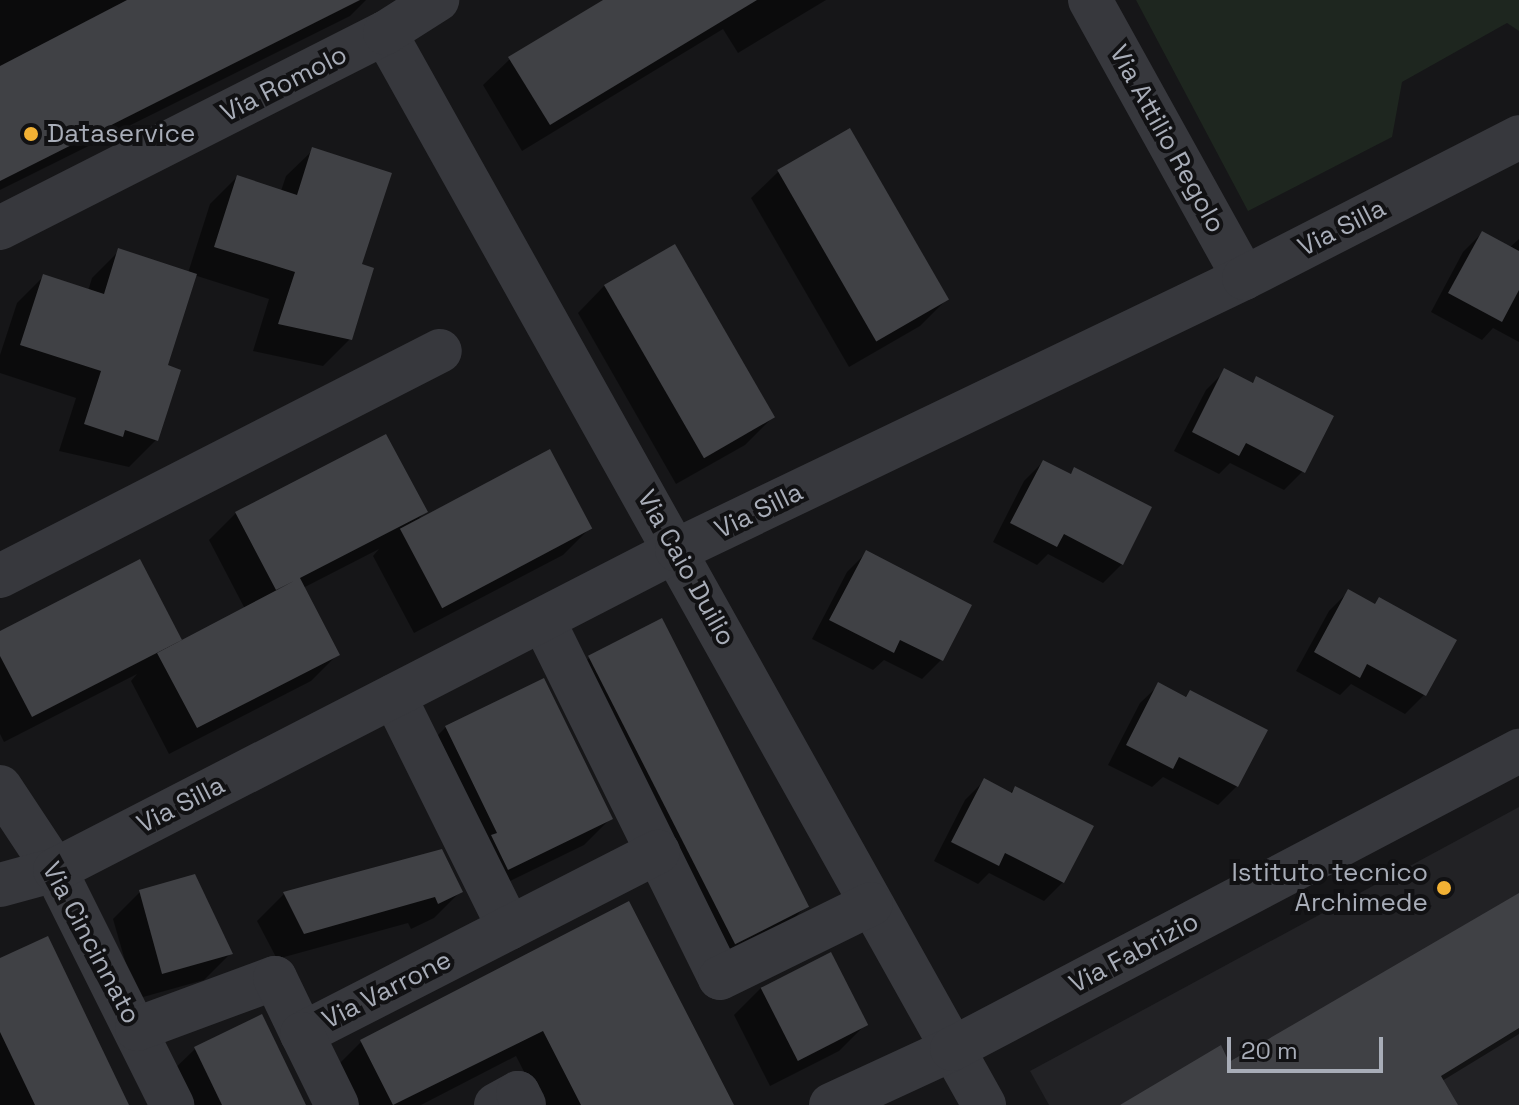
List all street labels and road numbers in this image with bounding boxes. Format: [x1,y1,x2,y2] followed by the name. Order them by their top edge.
[216,39,352,129] street label: Via Romolo
[1103,40,1231,238] street label: Via Attilio Regolo
[1293,193,1391,263] street label: Via Silla
[710,476,808,546] street label: Via Silla
[630,485,742,651] street label: Via Caio Duilio
[132,770,230,840] street label: Via Silla
[35,857,147,1029] street label: Via Cincinnato
[1064,906,1204,1000] street label: Via Fabrizio
[317,944,457,1036] street label: Via Varrone

